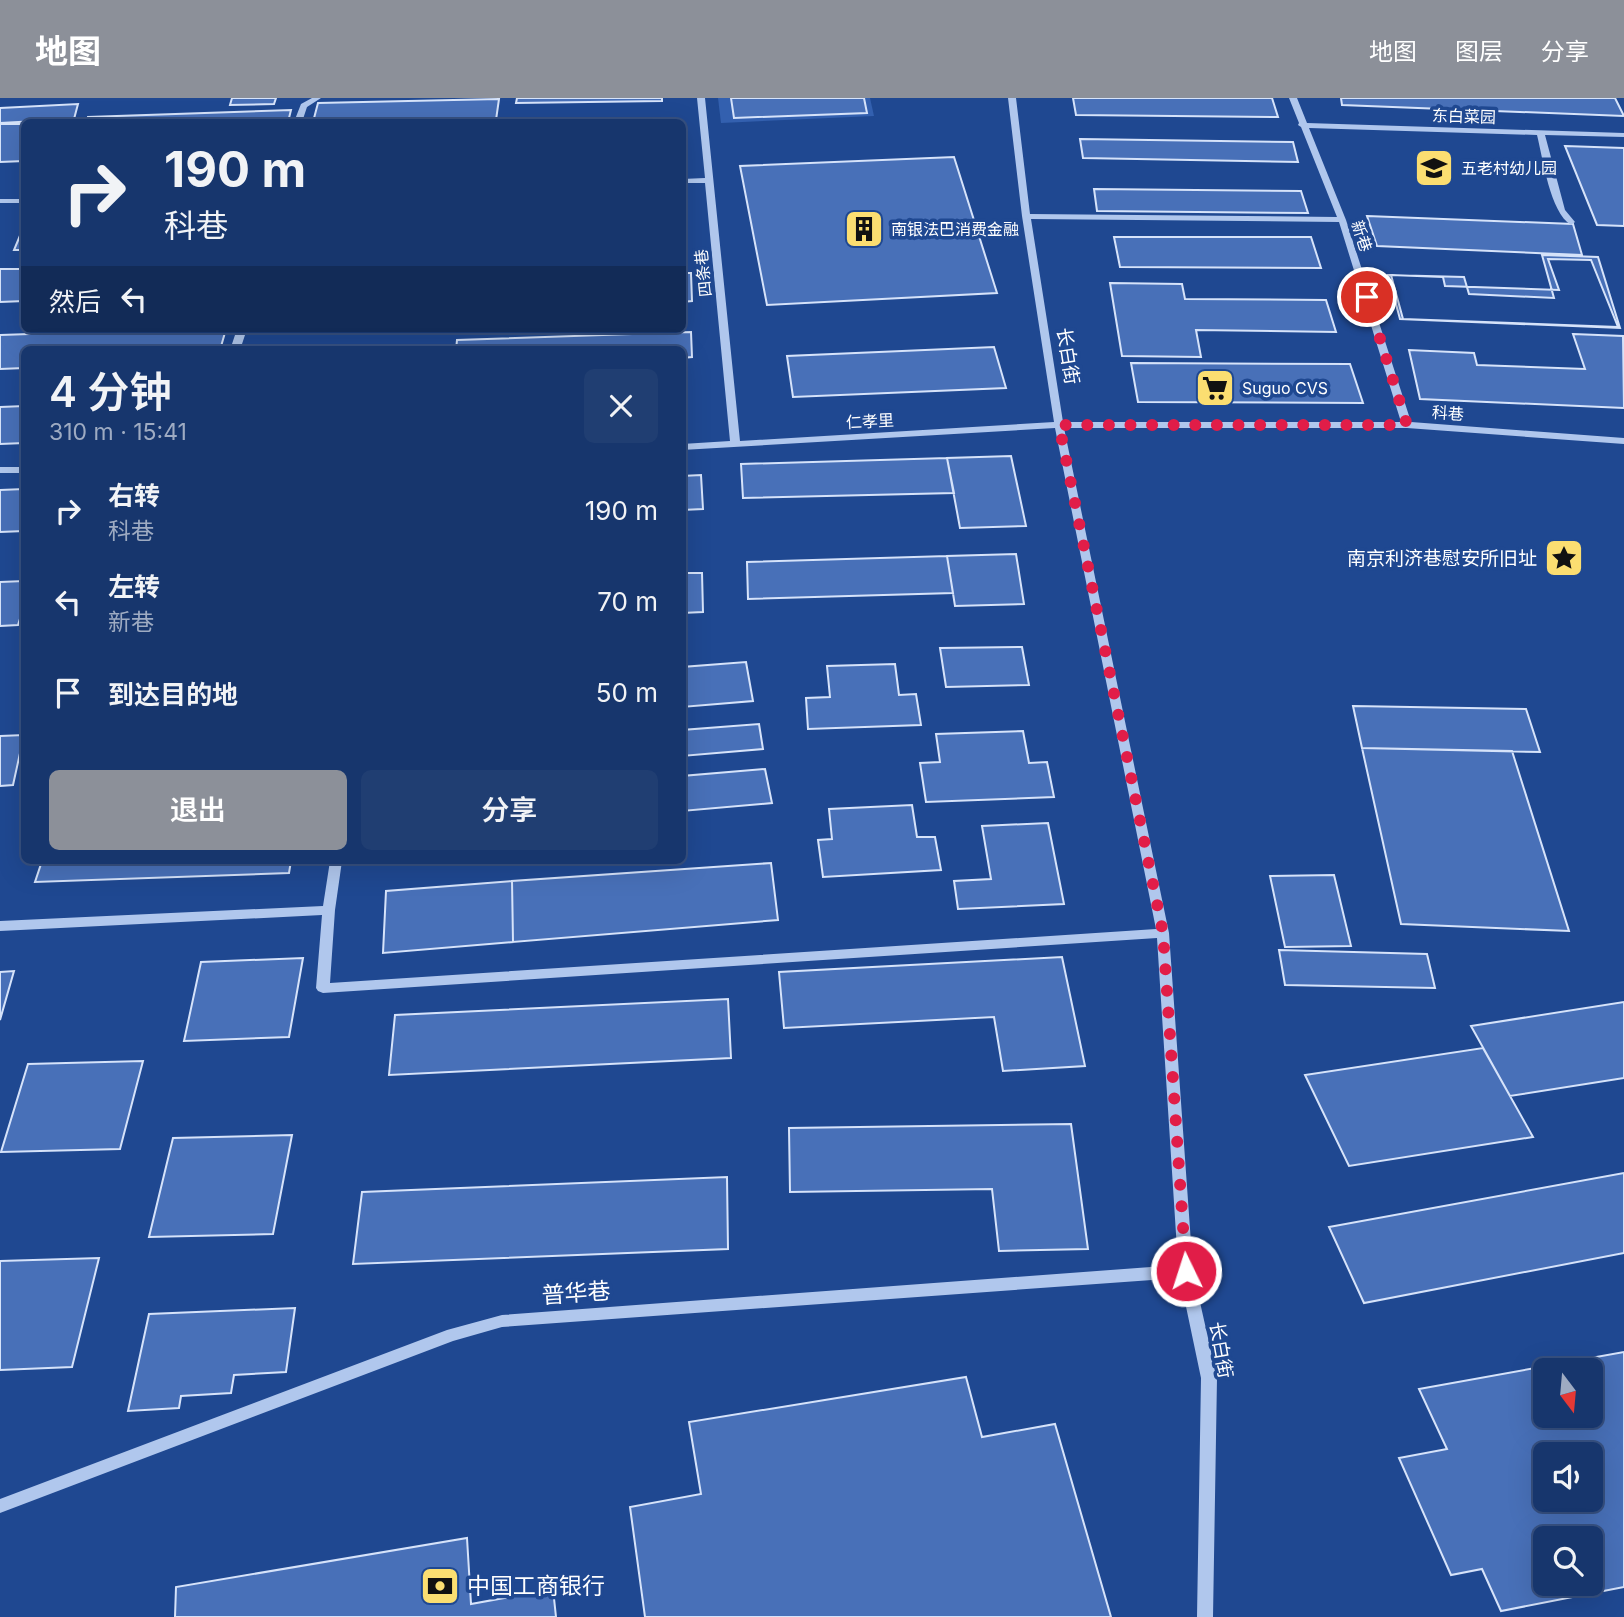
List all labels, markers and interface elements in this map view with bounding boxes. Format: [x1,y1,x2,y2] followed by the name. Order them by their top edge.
[35,31,101,71] text: 地图
[1369,37,1417,66] text: 地图
[1455,37,1503,66] text: 图层
[1541,37,1589,66] text: 分享
[1432,105,1496,127] street label: 东白菜园
[164,140,306,199] text: 190 m
[49,147,140,238] icon: right
[1413,147,1455,189] school or university icon: 五老村幼儿园
[1461,158,1557,178] place label: 五老村幼儿园
[164,206,228,245] text: 科巷
[843,208,885,250] building icon: 南银法巴消费金融
[1348,218,1376,254] street label: 新巷
[891,219,1019,239] place label: 南银法巴消费金融
[691,248,715,298] street label: 四条巷
[1337,267,1397,327] pin
[1348,278,1386,316] icon: arrive
[115,280,153,318] icon: left
[49,286,101,317] text: 然后
[1052,326,1084,386] street label: 长白街
[49,366,172,417] text: 4 分钟
[1194,367,1236,409] supermarket icon: Suguo CVS
[584,369,658,443] button: close
[1242,378,1328,398] place label: Suguo CVS
[1431,402,1465,424] street label: 科巷
[846,410,894,432] street label: 仁孝里
[49,418,187,446] text: 310 m · 15:41
[108,480,160,511] text: 右转
[49,492,87,530] icon: right
[585,495,658,526] text: 190 m
[108,517,154,545] text: 科巷
[1543,537,1585,579] place icon: 南京利济巷慰安所旧址
[1347,547,1537,570] place label: 南京利济巷慰安所旧址
[108,571,160,602] text: 左转
[49,583,87,621] icon: left
[597,586,658,617] text: 70 m
[108,608,154,636] text: 新巷
[49,674,87,712] icon: arrive
[596,677,658,708] text: 50 m
[108,679,238,710] text: 到达目的地
[49,770,347,850] button: 退出
[361,770,658,850] button: 分享
[1149,1234,1223,1308] position arrow
[541,1277,611,1309] street label: 普华巷
[1205,1320,1237,1380] street label: 长白街
[1533,1358,1603,1428] north arrow
[1533,1358,1603,1596] map controls
[1533,1442,1603,1512] button: sound
[1533,1526,1603,1596] button: search
[419,1565,461,1607] bank icon: 中国工商银行
[467,1572,605,1600] place label: 中国工商银行

